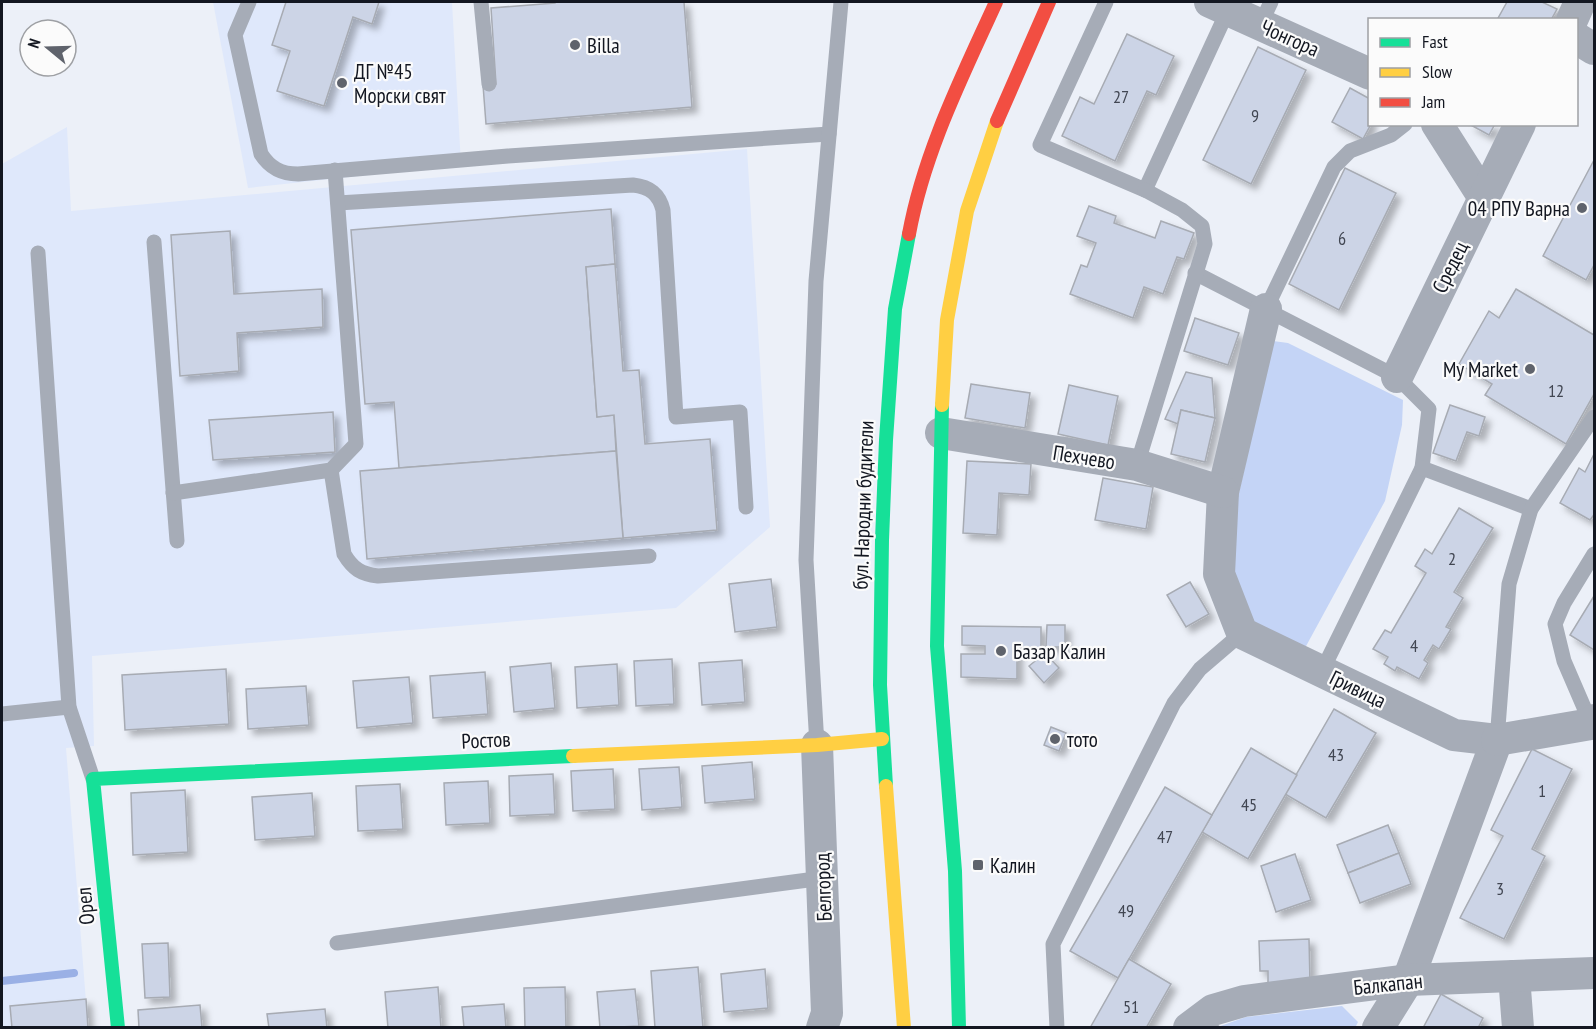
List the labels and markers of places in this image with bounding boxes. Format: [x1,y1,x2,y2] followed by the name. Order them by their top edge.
[587,32,620,59] place label: Billa
[568,38,582,52] marker: Billa
[354,58,446,109] place label: ДГ №45 Морски свят
[335,76,349,90] marker: ДГ №45 Морски свят
[1468,195,1570,222] place label: 04 РПУ Варна
[1575,201,1589,215] marker: 04 РПУ Варна
[1443,356,1518,383] place label: My Market
[1523,362,1537,376] marker: My Market
[1013,638,1106,665] place label: Базар Калин
[994,644,1008,658] marker: Базар Калин
[1067,726,1098,753] place label: тото
[1048,732,1062,746] marker: тото
[990,852,1036,879] place label: Калин
[971,858,985,872] marker: Калин

